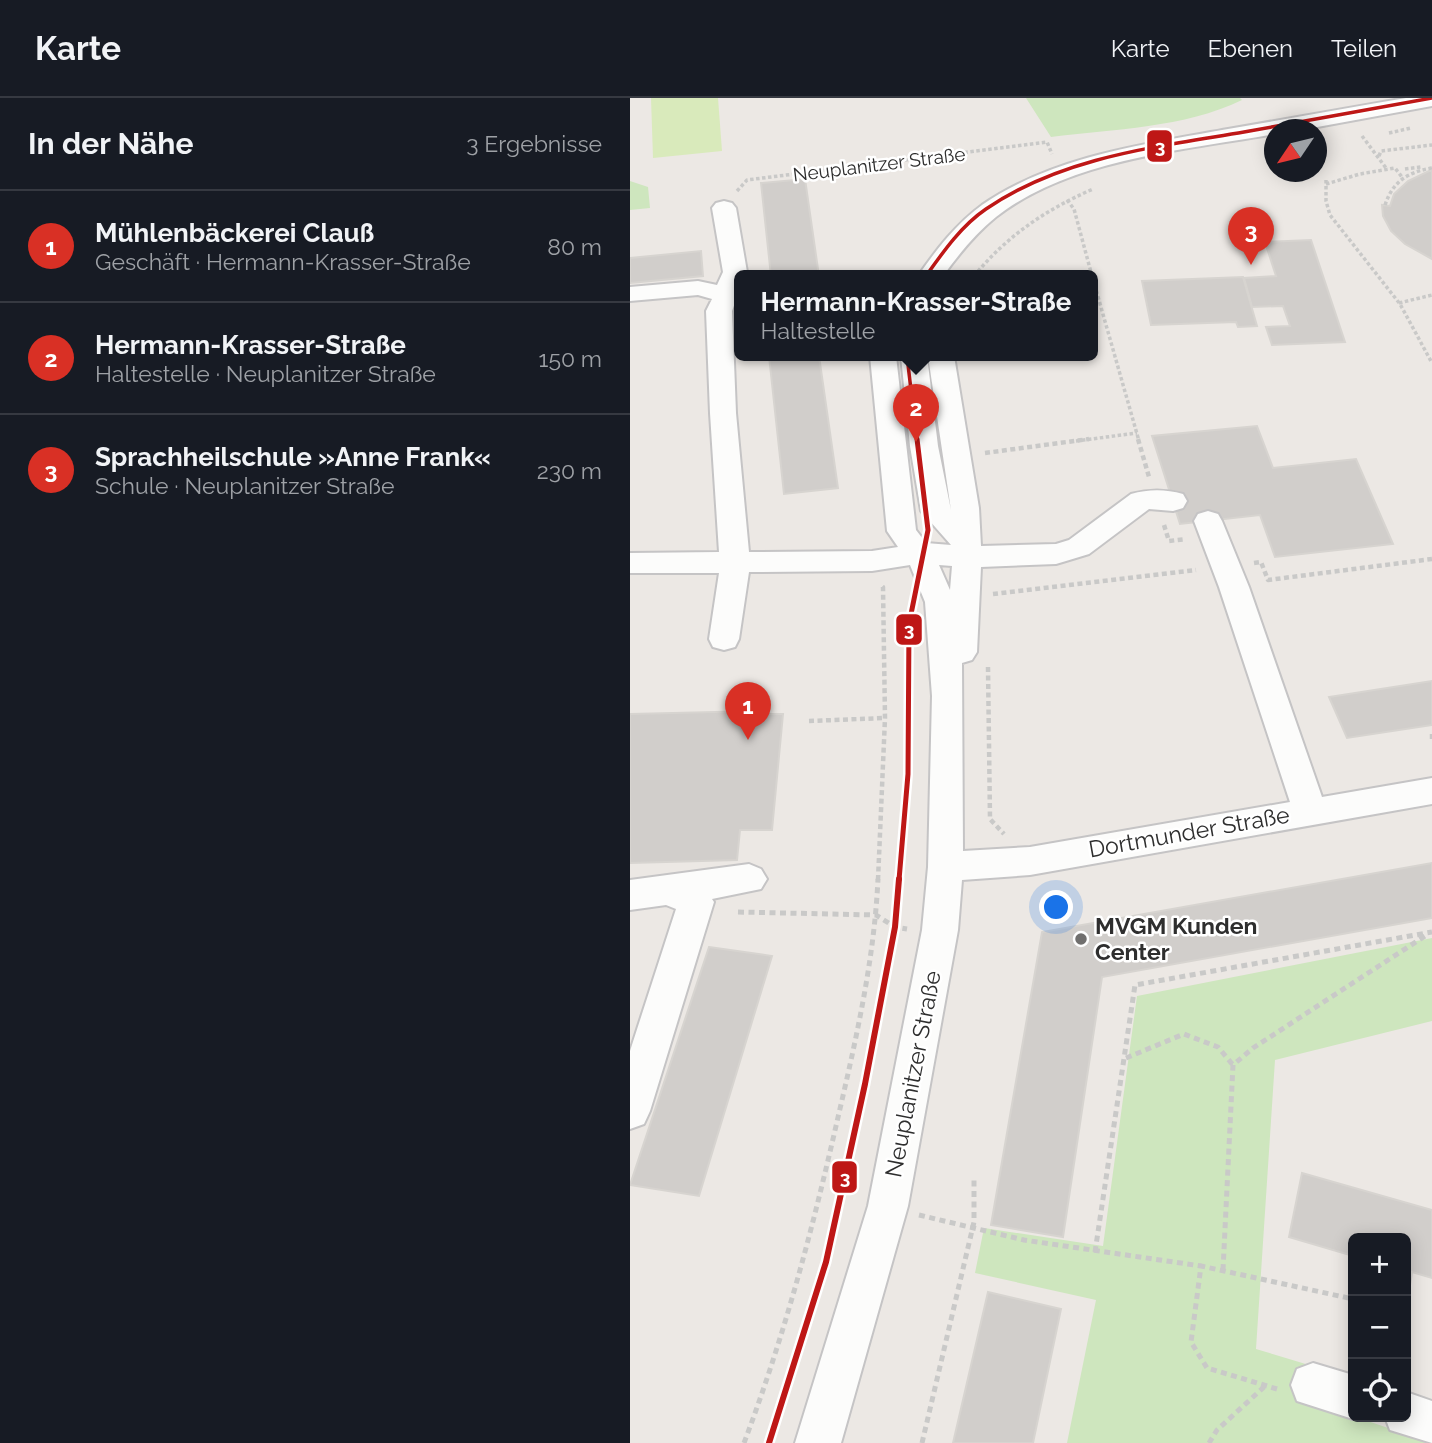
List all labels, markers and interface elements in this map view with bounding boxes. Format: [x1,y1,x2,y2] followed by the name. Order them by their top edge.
[35,29,121,68] text: Karte
[1111,34,1170,63] text: Karte
[1208,34,1293,63] text: Ebenen
[1331,34,1397,63] text: Teilen
[1264,119,1327,182] north arrow
[28,126,193,161] text: In der Nähe
[1146,129,1173,163] line badge: 3
[466,130,602,157] text: 3 Ergebnisse
[1155,135,1165,157] text: 3
[792,143,966,185] street label: Neuplanitzer Straße
[1228,207,1274,265] pin: 3
[95,218,374,248] text: Mühlenbäckerei Clauß
[45,233,57,260] text: 1
[547,233,602,260] text: 80 m
[95,248,471,275] text: Geschäft · Hermann-Krasser-Straße
[734,270,1098,361] popup
[761,287,1071,317] text: Hermann-Krasser-Straße
[761,317,875,344] text: Haltestelle
[95,330,406,360] text: Hermann-Krasser-Straße
[45,345,57,372] text: 2
[539,345,602,372] text: 150 m
[95,360,436,387] text: Haltestelle · Neuplanitzer Straße
[893,384,939,442] pin: 2
[95,442,491,472] text: Sprachheilschule »Anne Frank«
[45,457,57,484] text: 3
[537,457,602,484] text: 230 m
[95,472,395,499] text: Schule · Neuplanitzer Straße
[895,613,923,646] line badge: 3
[904,618,914,640] text: 3
[725,682,771,740] pin: 1
[1086,801,1291,862] street label: Dortmunder Straße
[1039,890,1073,924] your location
[1095,912,1258,965] place label: MVGM Kunden Center
[1073,931,1089,947] marker: MVGM Kunden Center
[879,968,946,1180] street label: Neuplanitzer Straße
[831,1160,858,1194] line badge: 3
[840,1166,850,1188] text: 3
[1348,1233,1411,1422] map controls
[1348,1233,1411,1296] button: +
[1348,1296,1411,1359] button: −
[1348,1359,1411,1422] button: locate

